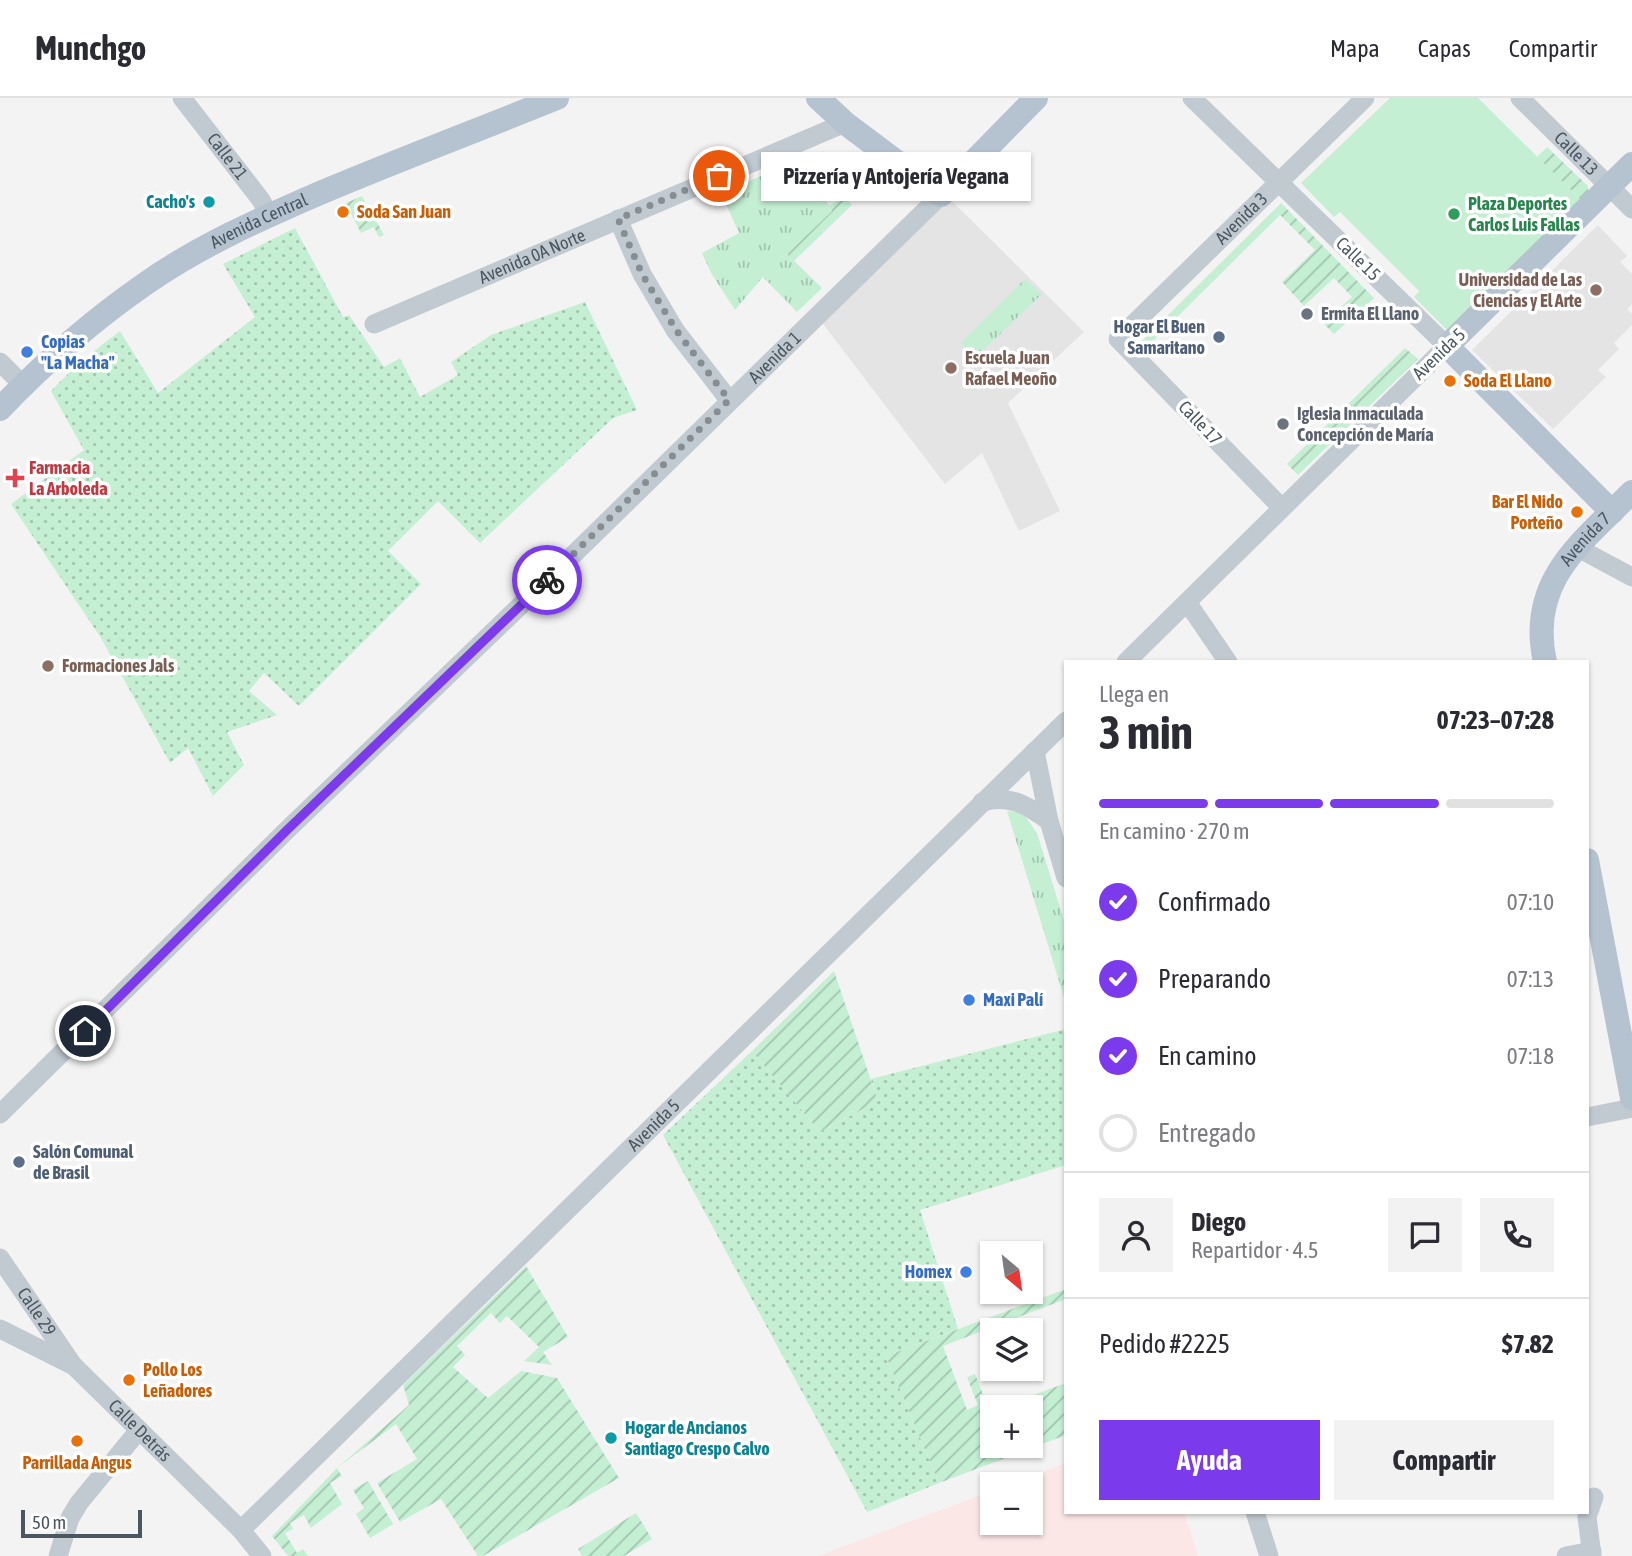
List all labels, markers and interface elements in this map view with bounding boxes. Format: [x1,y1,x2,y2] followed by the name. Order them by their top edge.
[35,29,146,67] text: Munchgo
[1330,35,1380,62] text: Mapa
[1418,35,1471,62] text: Capas
[1509,35,1597,62] text: Compartir
[1550,127,1603,180] street label: Calle 13
[203,129,252,184] street label: Calle 21
[689,146,749,206] pin
[761,152,1030,200] callout: Pizzería y Antojería Vegana
[700,157,738,195] icon: bag
[783,163,1009,189] text: Pizzería y Antojería Vegana
[1211,188,1272,248] street label: Avenida 3
[206,189,311,252] street label: Avenida Central
[146,191,196,212] place label: Cacho's
[1468,193,1580,235] place label: Plaza Deportes Carlos Luis Fallas
[201,194,217,210] marker: Cacho's
[357,201,451,222] place label: Soda San Juan
[335,204,351,220] marker: Soda San Juan
[1446,206,1462,222] marker: Plaza Deportes Carlos Luis Fallas
[476,224,588,288] street label: Avenida 0A Norte
[1332,233,1385,285] street label: Calle 15
[1459,269,1583,311] place label: Universidad de Las Ciencias y El Arte
[1588,282,1604,298] marker: Universidad de Las Ciencias y El Arte
[1321,303,1419,324] place label: Ermita El Llano
[1299,306,1315,322] marker: Ermita El Llano
[1114,316,1205,358] place label: Hogar El Buen Samaritano
[1408,324,1469,384] street label: Avenida 5
[744,327,805,387] street label: Avenida 1
[1211,329,1227,345] marker: Hogar El Buen Samaritano
[41,331,115,373] place label: Copias "La Macha"
[19,344,35,360] marker: Copias "La Macha"
[965,347,1057,389] place label: Escuela Juan Rafael Meoño
[943,360,959,376] marker: Escuela Juan Rafael Meoño
[1464,370,1552,391] place label: Soda El Llano
[1442,373,1458,389] marker: Soda El Llano
[1174,396,1226,449] street label: Calle 17
[1297,403,1434,445] place label: Iglesia Inmaculada Concepción de María
[1275,416,1291,432] marker: Iglesia Inmaculada Concepción de María
[29,457,108,499] place label: Farmacia La Arboleda
[7,470,23,486] marker: Farmacia La Arboleda
[1492,491,1563,533] place label: Bar El Nido Porteño
[1569,504,1585,520] marker: Bar El Nido Porteño
[1555,508,1615,570] street label: Avenida 7
[512,545,582,615] courier
[528,561,566,599] icon: bike
[62,655,175,676] place label: Formaciones Jals
[40,658,56,674] marker: Formaciones Jals
[1099,681,1169,707] text: Llega en
[1437,705,1554,735] text: 07:23–07:28
[1099,706,1193,759] text: 3 min
[1099,818,1250,844] text: En camino · 270 m
[1099,883,1137,921] icon: check
[1158,887,1271,917] text: Confirmado
[1507,889,1554,915] text: 07:10
[1099,960,1137,998] icon: check
[1158,964,1271,994] text: Preparando
[1507,966,1554,992] text: 07:13
[983,989,1044,1010] place label: Maxi Palí
[961,992,977,1008] marker: Maxi Palí
[55,1001,115,1061] pin
[66,1012,104,1050] icon: home
[1099,1037,1137,1075] icon: check
[1158,1041,1257,1071] text: En camino
[1507,1043,1554,1069] text: 07:18
[623,1095,684,1155] street label: Avenida 5
[1158,1118,1256,1148] text: Entregado
[33,1141,133,1183] place label: Salón Comunal de Brasil
[11,1154,27,1170] marker: Salón Comunal de Brasil
[1099,1198,1173,1272] button: person
[1388,1198,1462,1272] button: chat
[1480,1198,1554,1272] button: phone
[1191,1207,1246,1237] text: Diego
[1191,1237,1318,1263] text: Repartidor · 4.5
[980,1241,1043,1304] north arrow
[980,1241,1043,1535] map controls
[905,1261,953,1282] place label: Homex
[958,1264,974,1280] marker: Homex
[13,1283,61,1339] street label: Calle 29
[980,1318,1043,1381] button: layers
[1099,1329,1230,1359] text: Pedido #2225
[1502,1329,1554,1359] text: $7.82
[143,1359,213,1401] place label: Pollo Los Leñadores
[121,1372,137,1388] marker: Pollo Los Leñadores
[104,1395,176,1466] street label: Calle Detrás
[980,1395,1043,1458] button: +
[625,1417,770,1459] place label: Hogar de Ancianos Santiago Crespo Calvo
[1099,1420,1320,1500] button: Ayuda
[1334,1420,1554,1500] button: Compartir
[603,1430,619,1446] marker: Hogar de Ancianos Santiago Crespo Calvo
[69,1433,85,1449] marker: Parrillada Angus
[22,1452,132,1473] place label: Parrillada Angus
[980,1472,1043,1535] button: −
[21,1507,142,1539] scale bar
[32,1511,66,1533] text: 50 m

